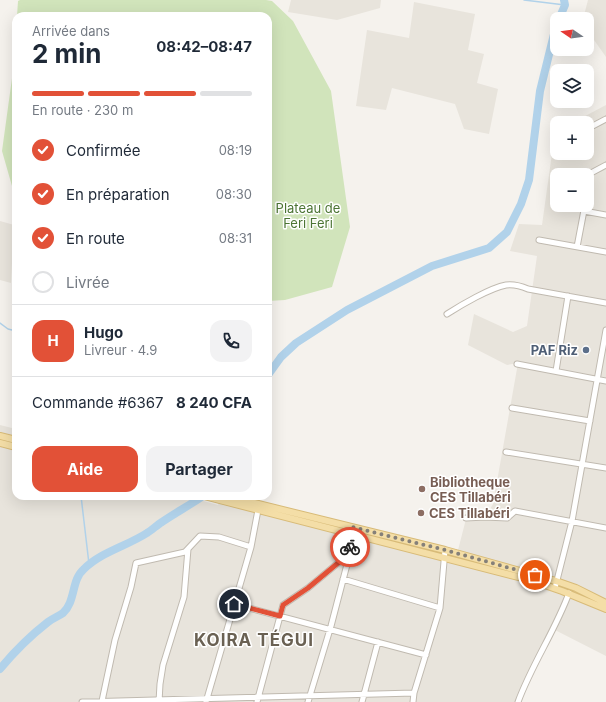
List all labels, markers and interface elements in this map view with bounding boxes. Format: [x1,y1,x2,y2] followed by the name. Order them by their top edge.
[550,12,594,56] north arrow
[550,12,594,212] map controls
[32,23,110,39] text: Arrivée dans
[156,37,252,56] text: 08:42–08:47
[32,38,102,69] text: 2 min
[550,64,594,108] button: layers
[32,102,133,118] text: En route · 230 m
[550,116,594,160] button: +
[32,139,54,161] icon: check
[66,141,141,160] text: Confirmée
[219,142,252,158] text: 08:19
[550,168,594,212] button: −
[32,183,54,205] icon: check
[66,185,170,204] text: En préparation
[216,186,252,202] text: 08:30
[276,200,340,231] park label: Plateau de Feri Feri
[32,227,54,249] icon: check
[66,229,125,248] text: En route
[219,230,252,246] text: 08:31
[66,273,109,292] text: Livrée
[210,320,252,362] button: phone
[84,323,123,342] text: Hugo
[47,331,59,350] text: H
[84,342,157,358] text: Livreur · 4.9
[531,342,578,358] place label: PAF Riz
[581,345,591,355] marker: PAF Riz
[32,393,164,412] text: Commande #6367
[176,393,252,412] text: 8 240 CFA
[32,446,138,492] button: Aide
[146,446,252,492] button: Partager
[430,474,511,505] place label: Bibliotheque CES Tillabéri
[417,484,427,494] marker: Bibliotheque CES Tillabéri
[429,505,510,521] place label: CES Tillabéri
[416,508,426,518] marker: CES Tillabéri
[330,527,370,567] courier
[339,536,361,558] icon: bike
[518,558,552,592] pin
[524,564,546,586] icon: bag
[217,587,251,621] pin
[223,593,245,615] icon: home
[194,629,314,650] district label: KOIRA TÉGUI

